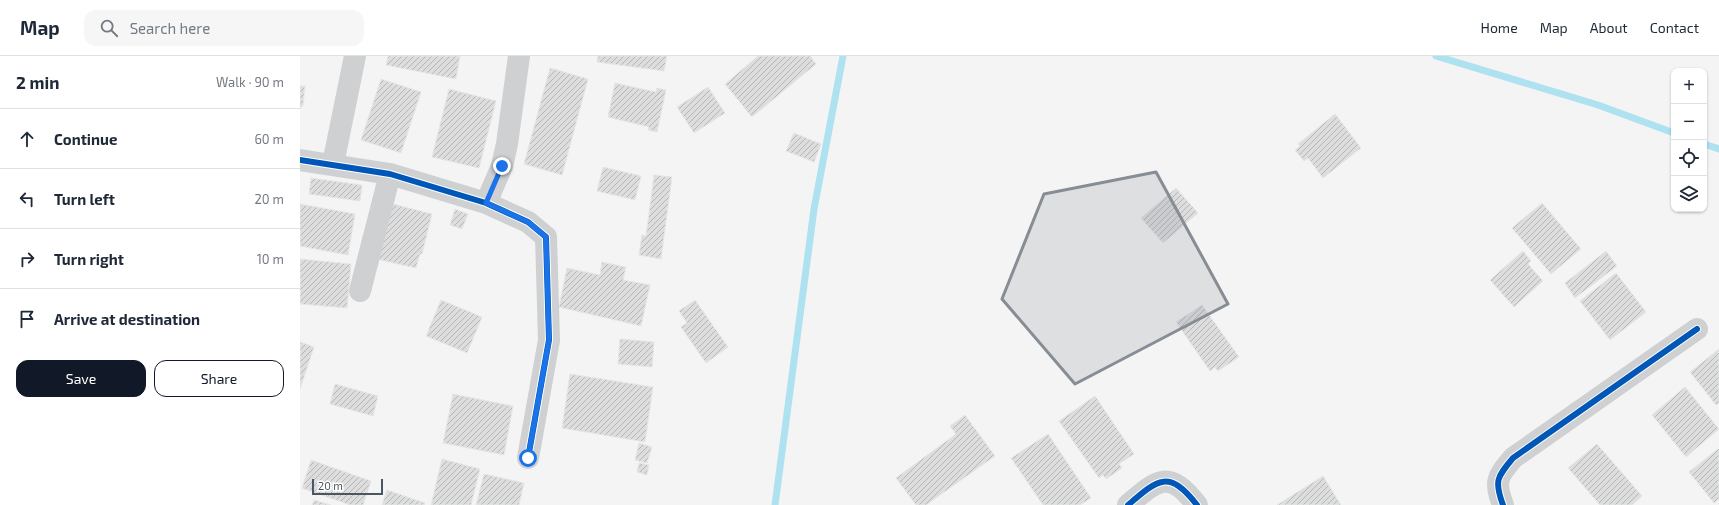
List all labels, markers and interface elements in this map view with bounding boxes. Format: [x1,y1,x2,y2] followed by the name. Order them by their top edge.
[84,10,364,46] search box
[20,16,60,39] text: Map
[98,17,120,39] icon: search
[130,19,210,37] text: Search here
[1481,19,1518,36] text: Home
[1540,19,1568,36] text: Map
[1590,19,1628,36] text: About
[1650,19,1699,36] text: Contact
[1671,68,1707,212] map controls
[1671,68,1707,104] button: +
[16,72,59,92] text: 2 min
[216,74,284,90] text: Walk · 90 m
[1671,104,1707,140] button: −
[16,128,38,150] icon: ahead
[54,130,117,148] text: Continue
[254,131,284,147] text: 60 m
[1671,140,1707,176] button: locate
[493,157,511,175] route end
[1671,176,1707,212] button: layers
[16,188,38,210] icon: left
[54,190,115,208] text: Turn left
[255,191,284,207] text: 20 m
[16,248,38,270] icon: right
[54,250,124,268] text: Turn right
[257,251,284,267] text: 10 m
[16,308,38,330] icon: arrive
[54,310,200,328] text: Arrive at destination
[16,360,146,397] button: Save
[154,360,284,397] button: Share
[519,449,537,467] route start
[312,477,383,496] scale bar
[318,479,343,492] text: 20 m

